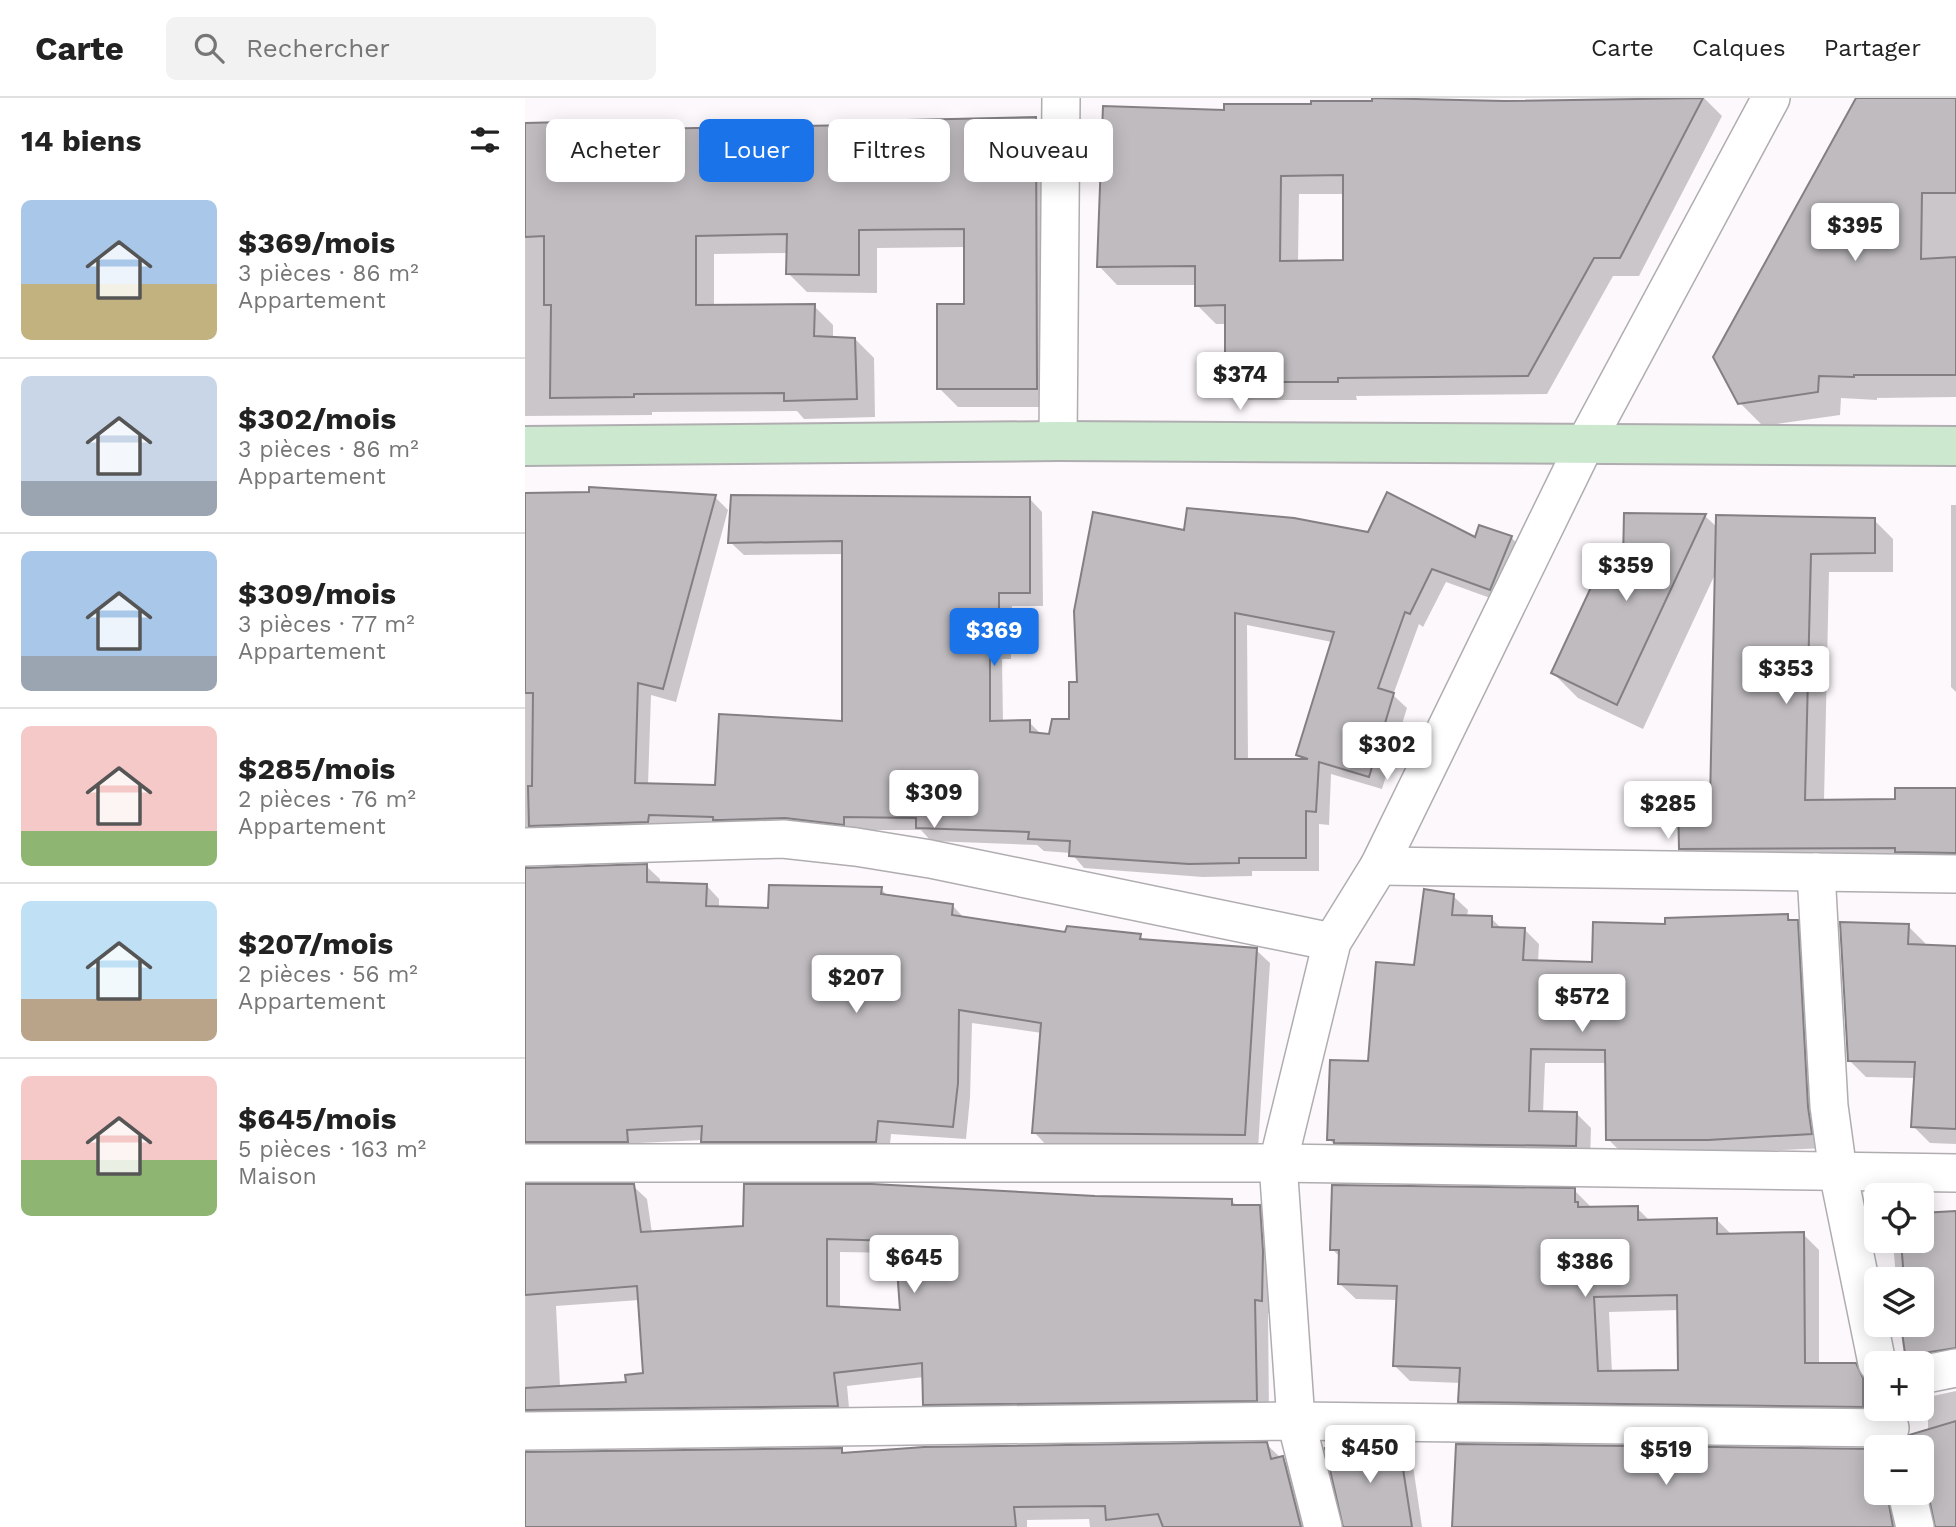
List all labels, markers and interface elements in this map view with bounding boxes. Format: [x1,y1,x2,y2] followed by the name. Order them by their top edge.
[166,17,656,80] search box
[35,29,124,68] text: Carte
[190,29,228,67] icon: search
[246,33,390,63] text: Rechercher
[1591,34,1654,62] text: Carte
[1692,34,1786,62] text: Calques
[1824,34,1921,62] text: Partager
[546,119,685,182] chip: Acheter
[699,119,814,182] chip: Louer
[828,119,950,182] chip: Filtres
[964,119,1113,182] chip: Nouveau
[466,121,504,159] icon: filters
[21,123,141,158] text: 14 biens
[1814,204,1896,263] pin: $395
[1827,212,1883,239] text: $395
[238,225,395,260] text: $369/mois
[77,228,161,312] icon: home
[238,260,419,287] text: 3 pièces · 86 m²
[238,287,386,314] text: Appartement
[1199,352,1281,412] pin: $374
[1213,361,1267,388] text: $374
[238,401,396,436] text: $302/mois
[77,404,161,488] icon: home
[238,436,419,463] text: 3 pièces · 86 m²
[238,463,386,490] text: Appartement
[1585,544,1667,603] pin: $359
[1598,552,1654,579] text: $359
[238,576,396,611] text: $309/mois
[77,579,161,663] icon: home
[953,608,1035,668] pin: $369
[238,611,415,638] text: 3 pièces · 77 m²
[966,617,1022,644] text: $369
[238,638,386,665] text: Appartement
[1745,646,1827,706] pin: $353
[1758,655,1814,682] text: $353
[1346,722,1428,782] pin: $302
[1359,731,1415,758] text: $302
[238,751,395,786] text: $285/mois
[77,754,161,838] icon: home
[893,770,975,830] pin: $309
[905,779,963,806] text: $309
[1627,782,1709,841] pin: $285
[238,786,416,813] text: 2 pièces · 76 m²
[1640,790,1696,817] text: $285
[238,813,386,840] text: Appartement
[238,926,393,961] text: $207/mois
[77,929,161,1013] icon: home
[815,956,897,1015] pin: $207
[238,961,418,988] text: 2 pièces · 56 m²
[828,964,884,991] text: $207
[1541,974,1623,1034] pin: $572
[1554,983,1610,1010] text: $572
[238,988,386,1015] text: Appartement
[238,1101,397,1136] text: $645/mois
[77,1104,161,1188] icon: home
[238,1136,426,1163] text: 5 pièces · 163 m²
[238,1163,317,1190] text: Maison
[1864,1183,1934,1505] map controls
[1864,1183,1934,1253] button: locate
[873,1236,955,1295] pin: $645
[1544,1240,1626,1299] pin: $386
[885,1244,943,1271] text: $645
[1557,1248,1613,1275] text: $386
[1864,1267,1934,1337] button: layers
[1864,1351,1934,1421] button: +
[1329,1426,1411,1485] pin: $450
[1625,1428,1707,1487] pin: $519
[1341,1434,1399,1461] text: $450
[1864,1435,1934,1505] button: −
[1640,1436,1692,1463] text: $519

